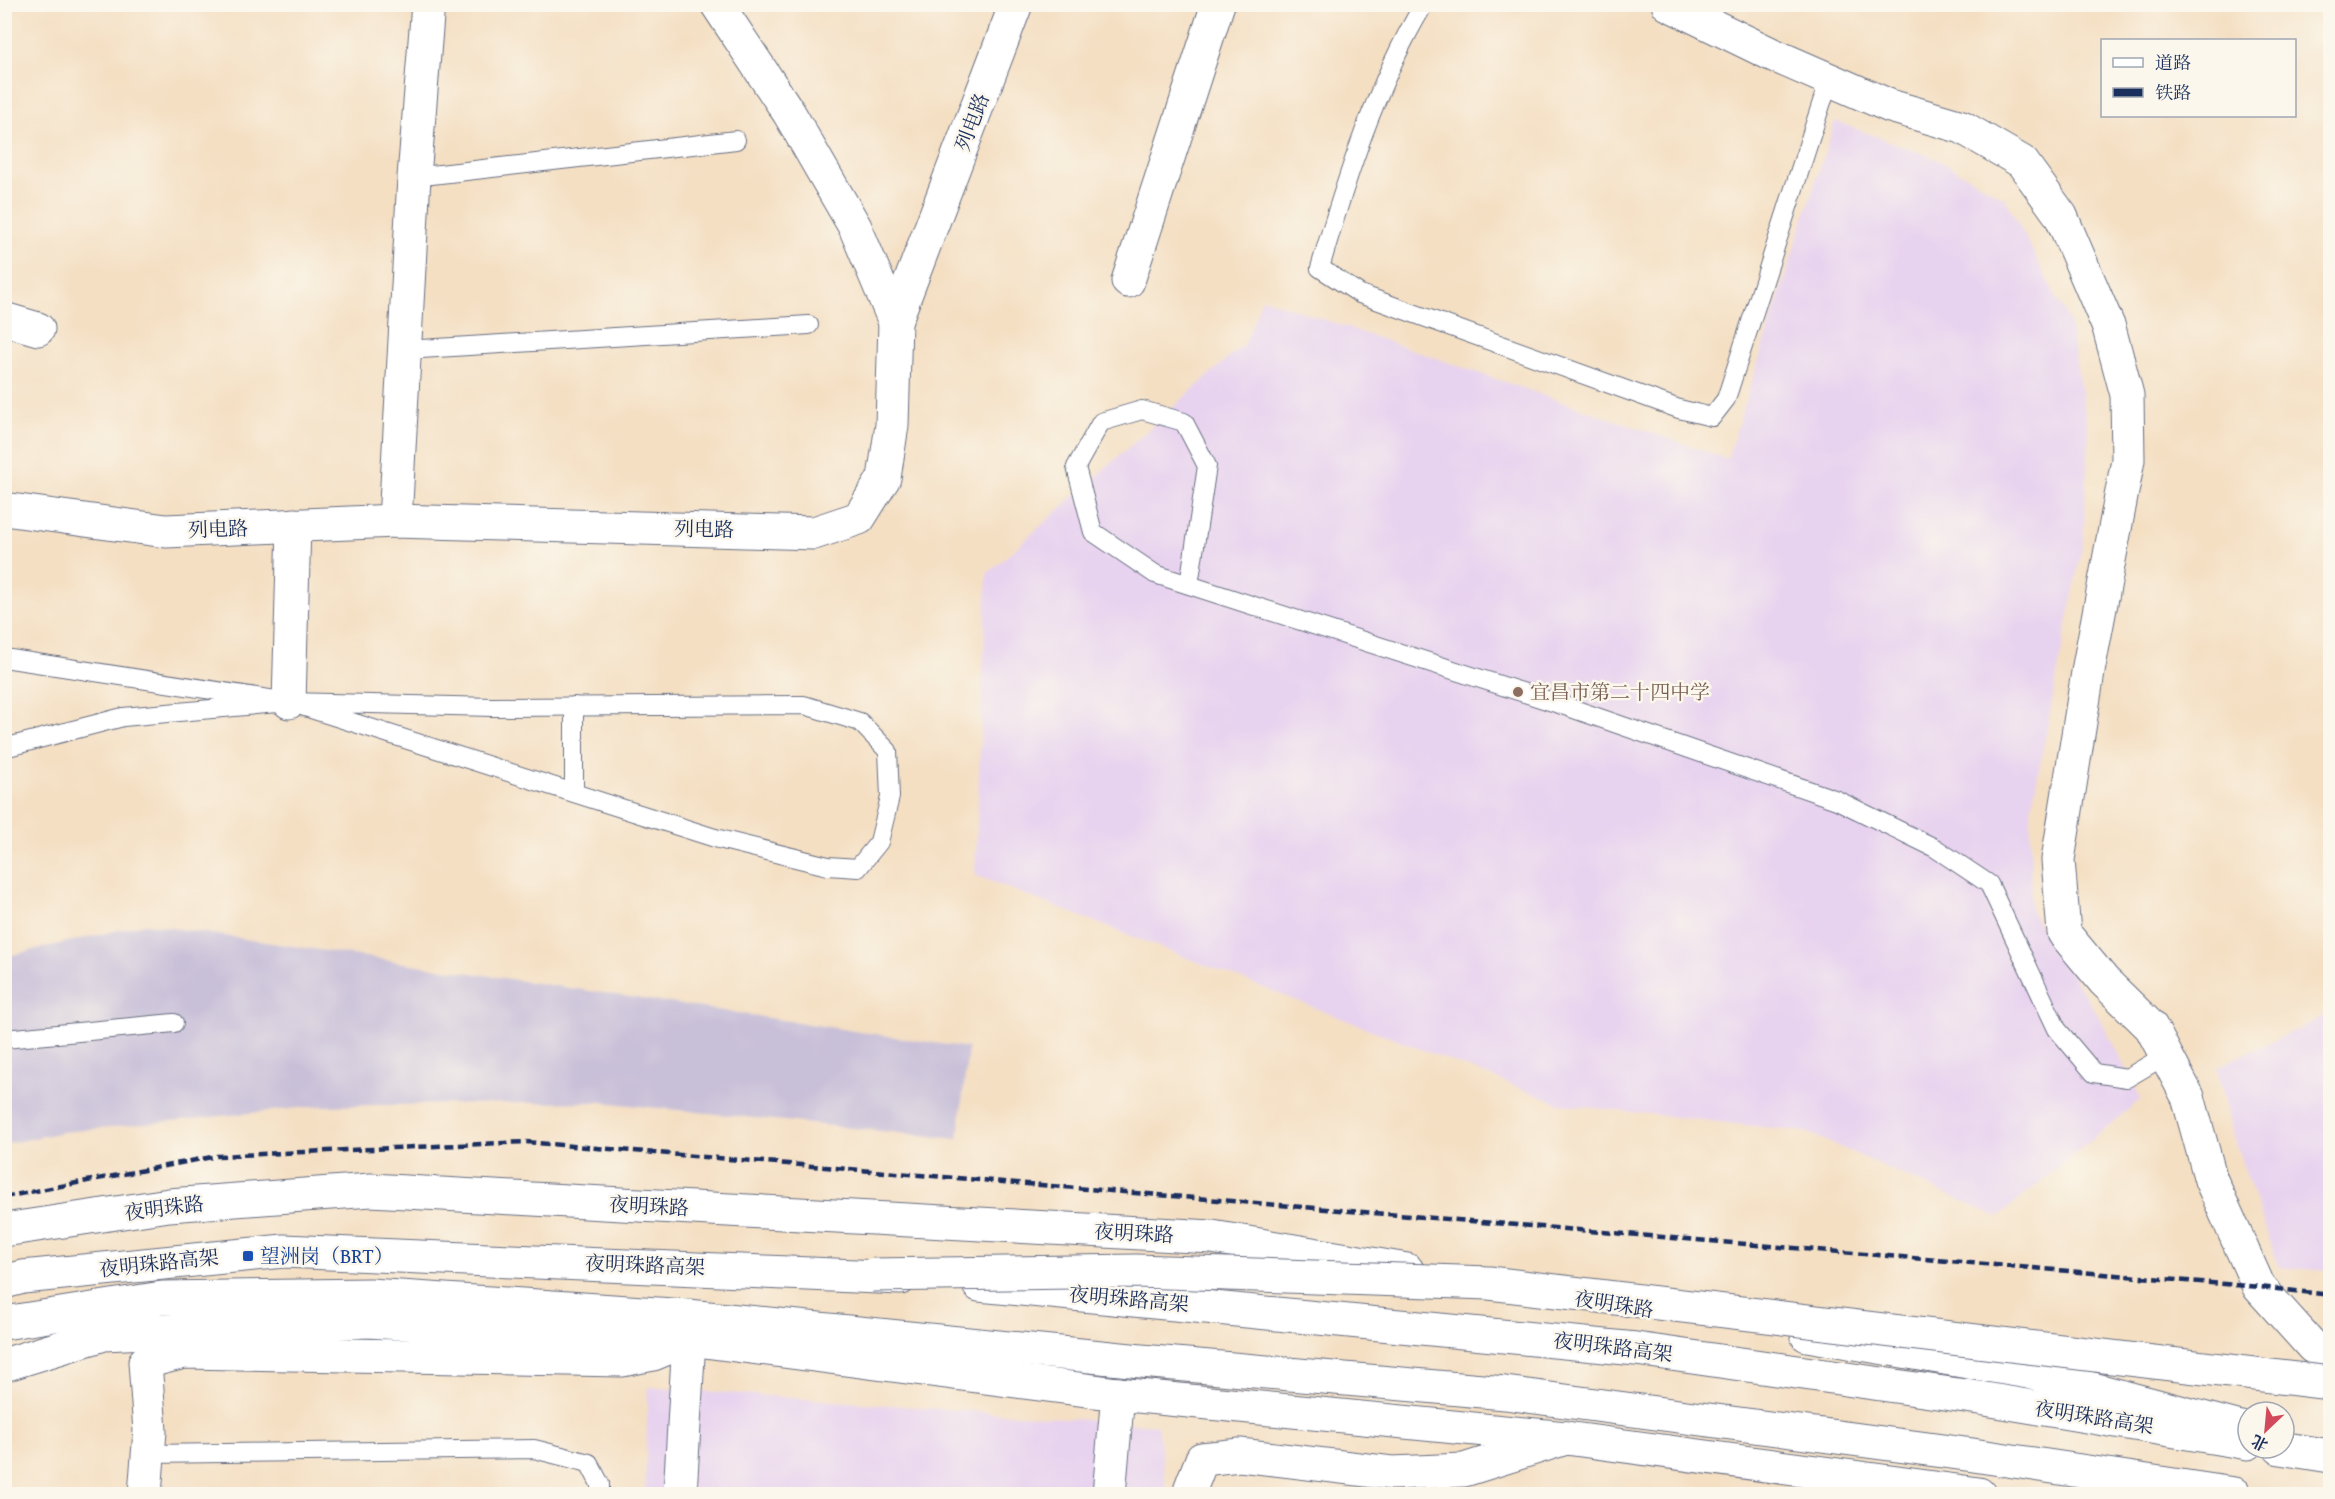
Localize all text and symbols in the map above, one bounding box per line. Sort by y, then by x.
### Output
legend [2101,39,2296,117]
text: 道路 [2155,49,2191,76]
text: 铁路 [2155,79,2191,106]
street label: 列电路 [947,89,996,155]
street label: 列电路 [187,513,248,544]
street label: 列电路 [674,513,734,544]
place label: 宜昌市第二十四中学 [1530,677,1710,706]
marker: 宜昌市第二十四中学 [1511,685,1525,699]
street label: 夜明珠路 [122,1188,205,1227]
street label: 夜明珠路 [608,1189,690,1222]
street label: 夜明珠路 [1093,1216,1175,1249]
place label: 望洲岗（BRT） [260,1241,394,1270]
street label: 夜明珠路高架 [98,1242,220,1283]
street label: 夜明珠路高架 [585,1248,705,1281]
marker: 望洲岗（BRT） [241,1249,255,1263]
street label: 夜明珠路高架 [1068,1279,1190,1318]
street label: 夜明珠路 [1572,1283,1656,1324]
street label: 夜明珠路高架 [1552,1325,1674,1368]
street label: 夜明珠路高架 [2033,1393,2156,1440]
north arrow [2236,1400,2296,1460]
text: 北 [2247,1429,2272,1458]

